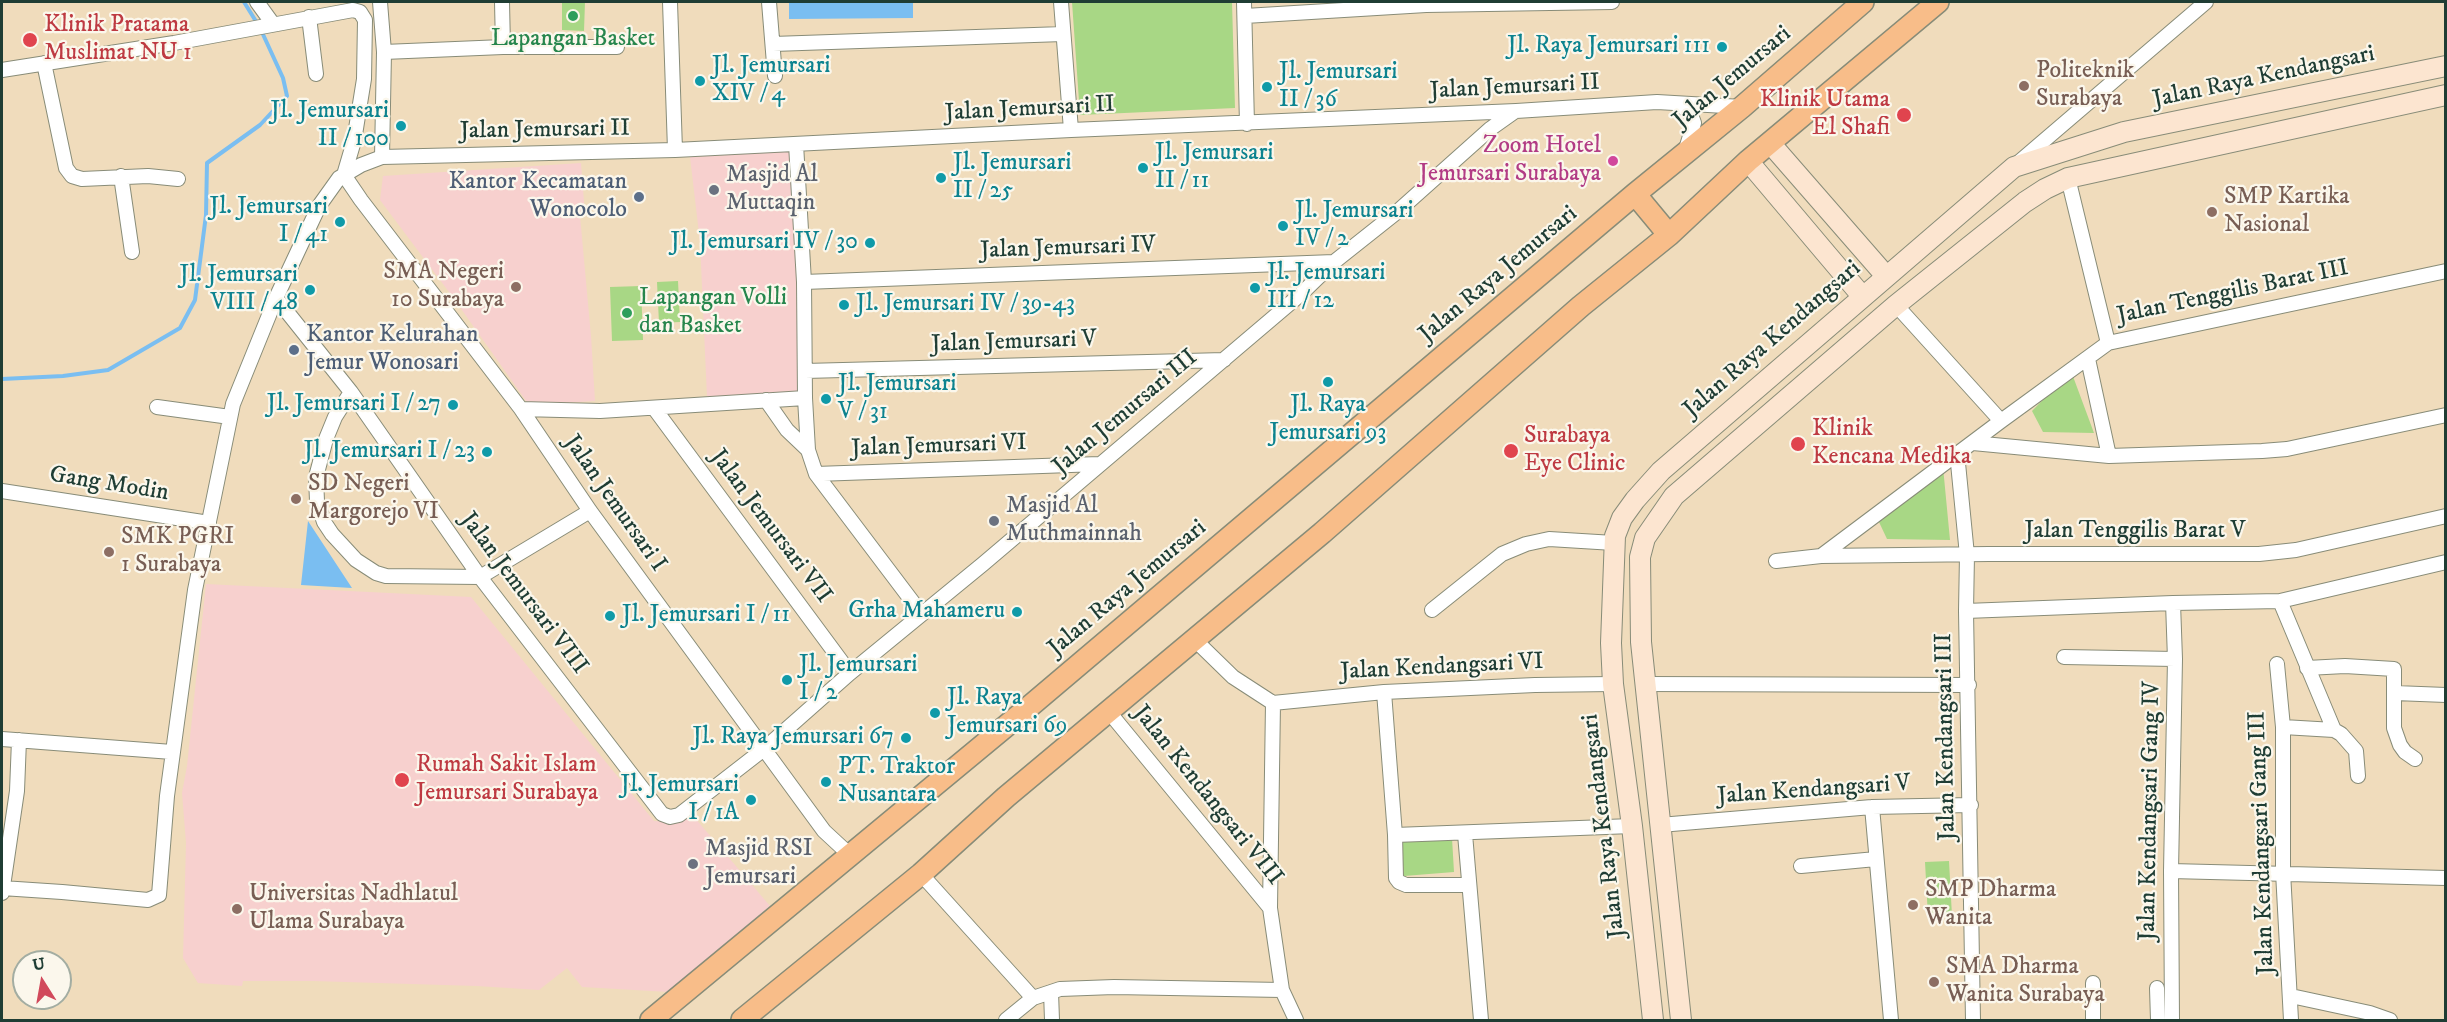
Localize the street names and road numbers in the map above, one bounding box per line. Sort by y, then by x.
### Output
street label: Jalan Jemursari [1668,20,1798,136]
street label: Jalan Raya Kendangsari [2151,40,2377,116]
street label: Jalan Jemursari II [1429,69,1601,107]
street label: Jalan Jemursari II [944,91,1116,129]
street label: Jalan Jemursari II [460,115,630,147]
street label: Jalan Raya Jemursari [1414,200,1584,350]
street label: Jalan Jemursari IV [980,232,1156,266]
street label: Jalan Tenggilis Barat III [2115,254,2351,332]
street label: Jalan Raya Kendangsari [1678,255,1868,425]
street label: Jalan Jemursari V [931,326,1097,360]
street label: Jalan Jemursari III [1048,344,1204,482]
street label: Jalan Jemursari I [556,430,672,578]
street label: Jalan Jemursari VI [851,430,1027,464]
street label: Jalan Jemursari VII [703,444,837,610]
street label: Gang Modin [47,461,171,509]
street label: Jalan Jemursari VIII [453,507,593,681]
street label: Jalan Raya Jemursari [1043,514,1213,664]
street label: Jalan Tenggilis Barat V [2024,518,2246,546]
street label: Jalan Kendangsari III [1931,633,1963,841]
street label: Jalan Kendangsari VI [1340,648,1544,688]
street label: Jalan Kendangsari Gang IV [2134,681,2168,941]
street label: Jalan Kendangsari VIII [1126,700,1288,892]
street label: Jalan Kendangsari Gang III [2244,710,2282,976]
street label: Jalan Raya Kendangsari [1577,712,1633,940]
street label: Jalan Kendangsari V [1717,770,1911,812]

